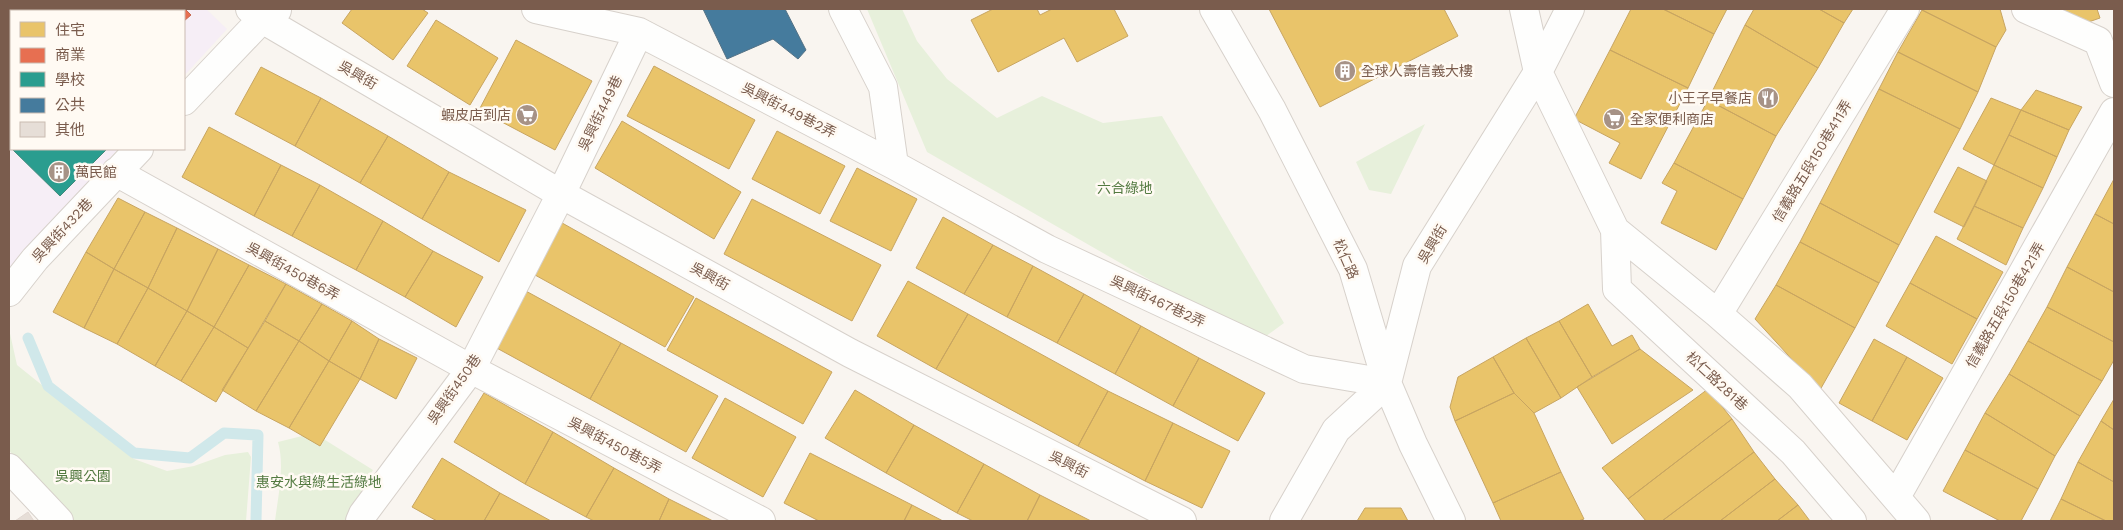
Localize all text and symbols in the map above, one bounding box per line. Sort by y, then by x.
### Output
legend [10,10,185,150]
text: 住宅 [55,21,85,39]
text: 商業 [55,46,85,64]
street label: 吳興街 [336,58,380,92]
building icon: 全球人壽信義大樓 [1333,59,1357,83]
place label: 全球人壽信義大樓 [1361,63,1473,79]
text: 學校 [55,71,85,89]
street label: 吳興街449巷 [575,73,625,153]
street label: 吳興街449巷2弄 [739,79,839,141]
restaurant icon: 小王子早餐店 [1756,86,1780,110]
place label: 小王子早餐店 [1668,90,1752,106]
text: 公共 [55,96,85,114]
street label: 信義路五段150巷411弄 [1769,97,1855,225]
supermarket icon: 蝦皮店到店 [515,103,539,127]
place label: 蝦皮店到店 [441,107,511,123]
supermarket icon: 全家便利商店 [1602,107,1626,131]
place label: 全家便利商店 [1630,111,1714,127]
text: 其他 [55,121,85,139]
building icon: 萬民館 [47,160,71,184]
place label: 萬民館 [75,164,117,180]
park label: 六合綠地 [1097,180,1153,196]
street label: 吳興街432巷 [29,195,95,265]
street label: 吳興街 [1414,222,1450,266]
street label: 松仁路 [1330,237,1362,281]
street label: 吳興街450巷6弄 [244,239,342,303]
street label: 信義路五段150巷421弄 [1962,239,2048,371]
street label: 吳興街 [688,259,732,293]
street label: 吳興街467巷2弄 [1108,272,1208,330]
street label: 松仁路281巷 [1683,348,1751,414]
street label: 吳興街450巷 [424,351,484,427]
street label: 吳興街450巷5弄 [566,414,664,476]
street label: 吳興街 [1047,447,1091,481]
park label: 吳興公園 [55,468,111,484]
park label: 惠安水與綠生活綠地 [256,474,382,490]

